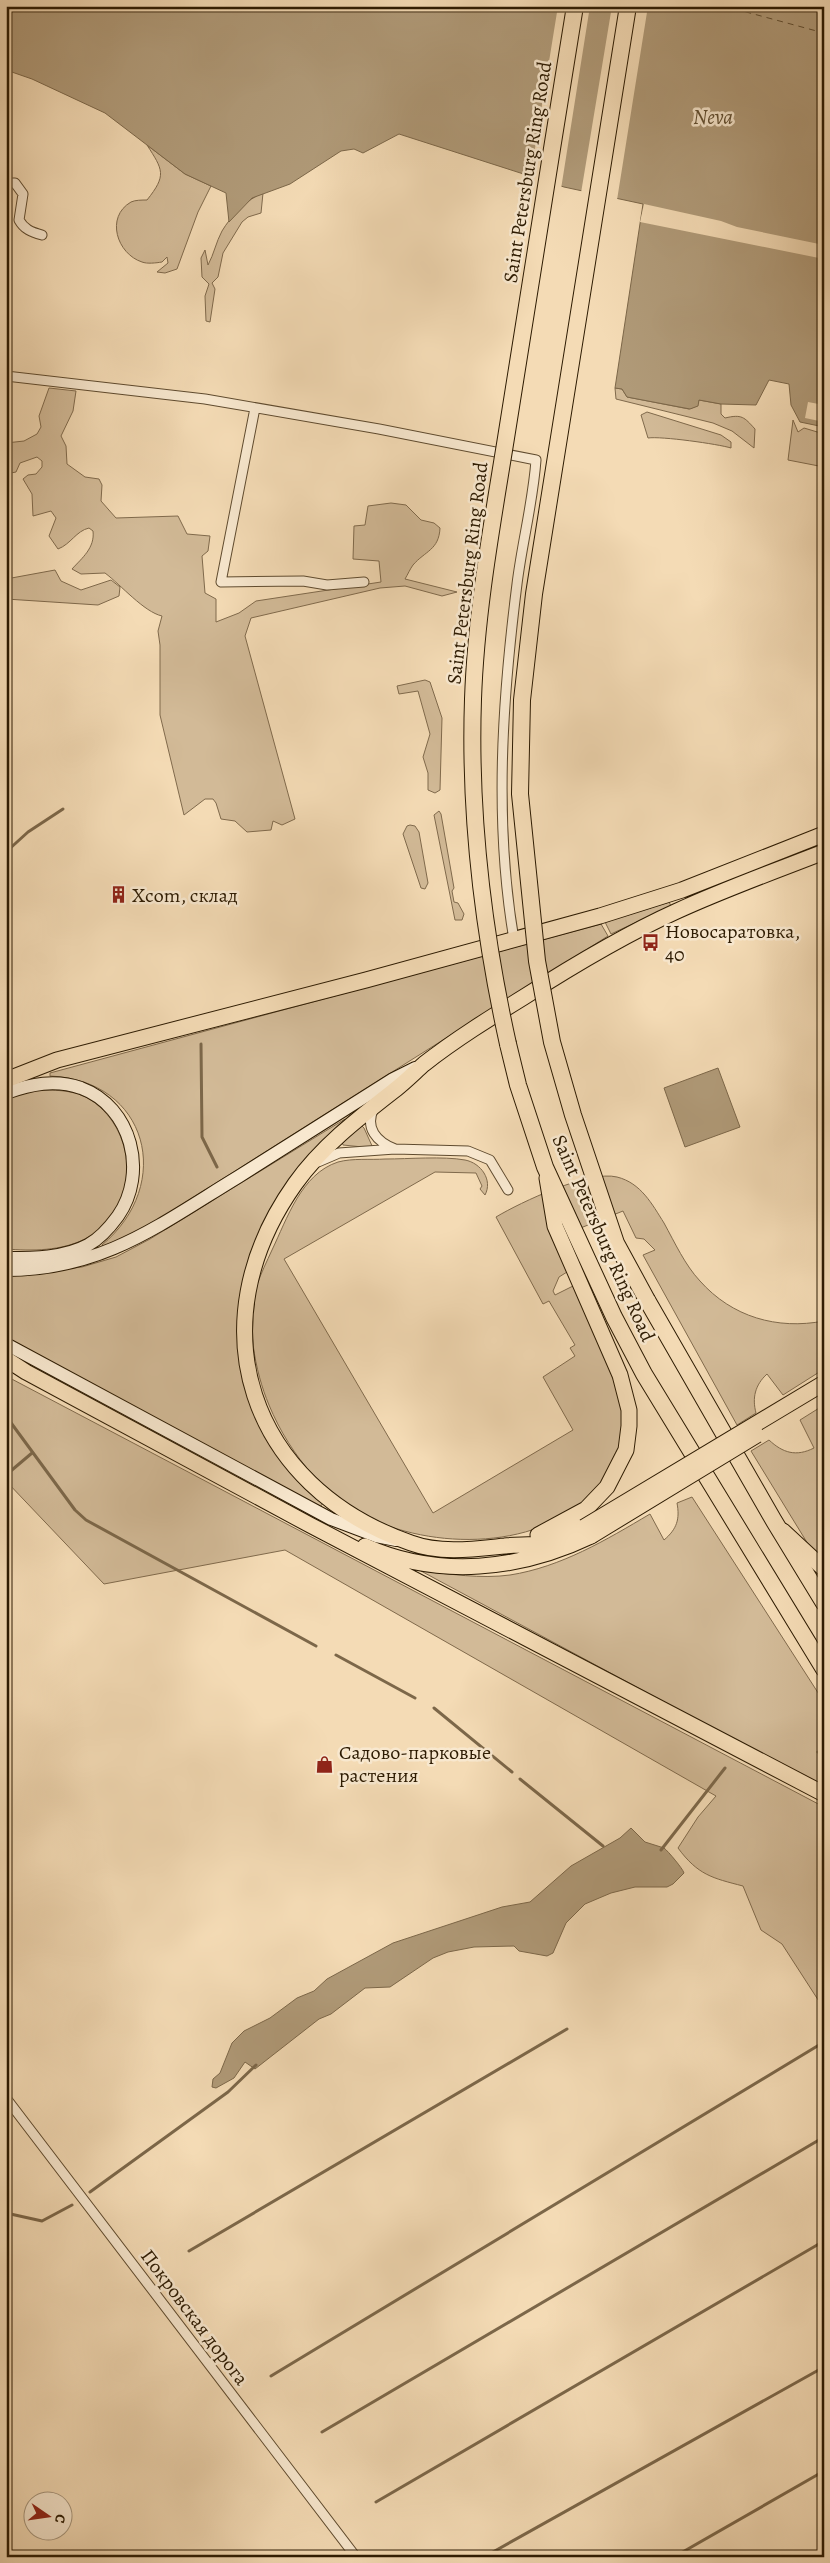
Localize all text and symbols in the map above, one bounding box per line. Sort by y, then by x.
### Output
street label: Saint Petersburg Ring Road [497,59,558,285]
water label: Neva [693,103,733,131]
street label: Saint Petersburg Ring Road [440,460,495,686]
place label: Xсom, склад [132,882,238,909]
building icon: Xсom, склад [108,885,128,905]
place label: Новосаратовка, 40 [665,918,800,968]
bus stop icon: Новосаратовка, 40 [641,933,661,953]
street label: Saint Petersburg Ring Road [546,1130,662,1346]
place label: Садово-парковые растения [339,1739,491,1789]
shop icon: Садово-парковые растения [315,1754,335,1774]
street label: Покровская дорога [134,2244,255,2392]
north arrow [22,2490,72,2540]
text: С [50,2512,70,2526]

